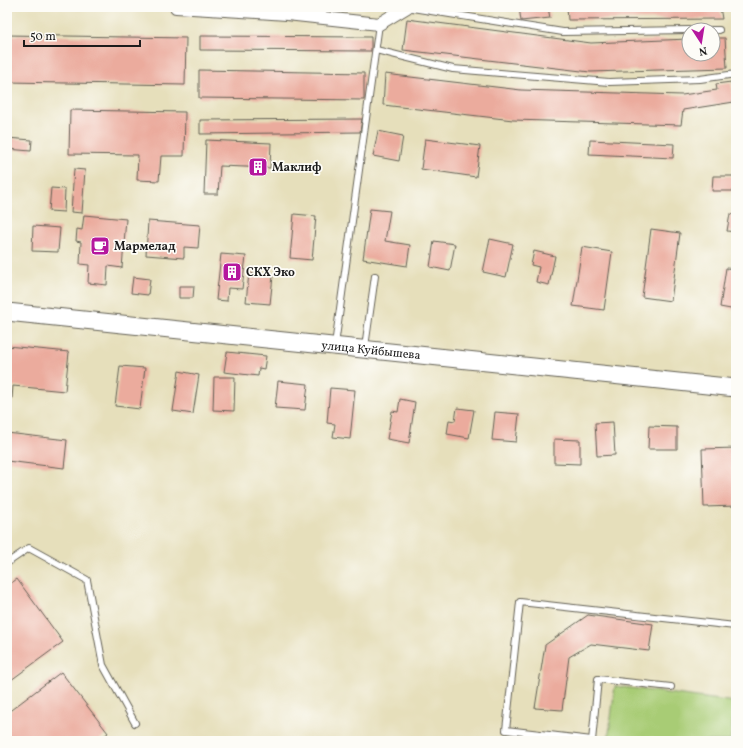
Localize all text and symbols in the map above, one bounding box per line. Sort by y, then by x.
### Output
scale bar [24,22,140,48]
north arrow [681,22,721,62]
text: 50 m [30,29,56,45]
text: N [697,42,708,58]
building icon: Маклиф [247,156,269,178]
place label: Маклиф [272,160,322,176]
cafe icon: Мармелад [89,235,111,257]
place label: Мармелад [114,239,176,255]
building icon: СКХ Эко [221,261,243,283]
place label: СКХ Эко [246,265,295,281]
street label: улица Куйбышева [321,338,421,364]

